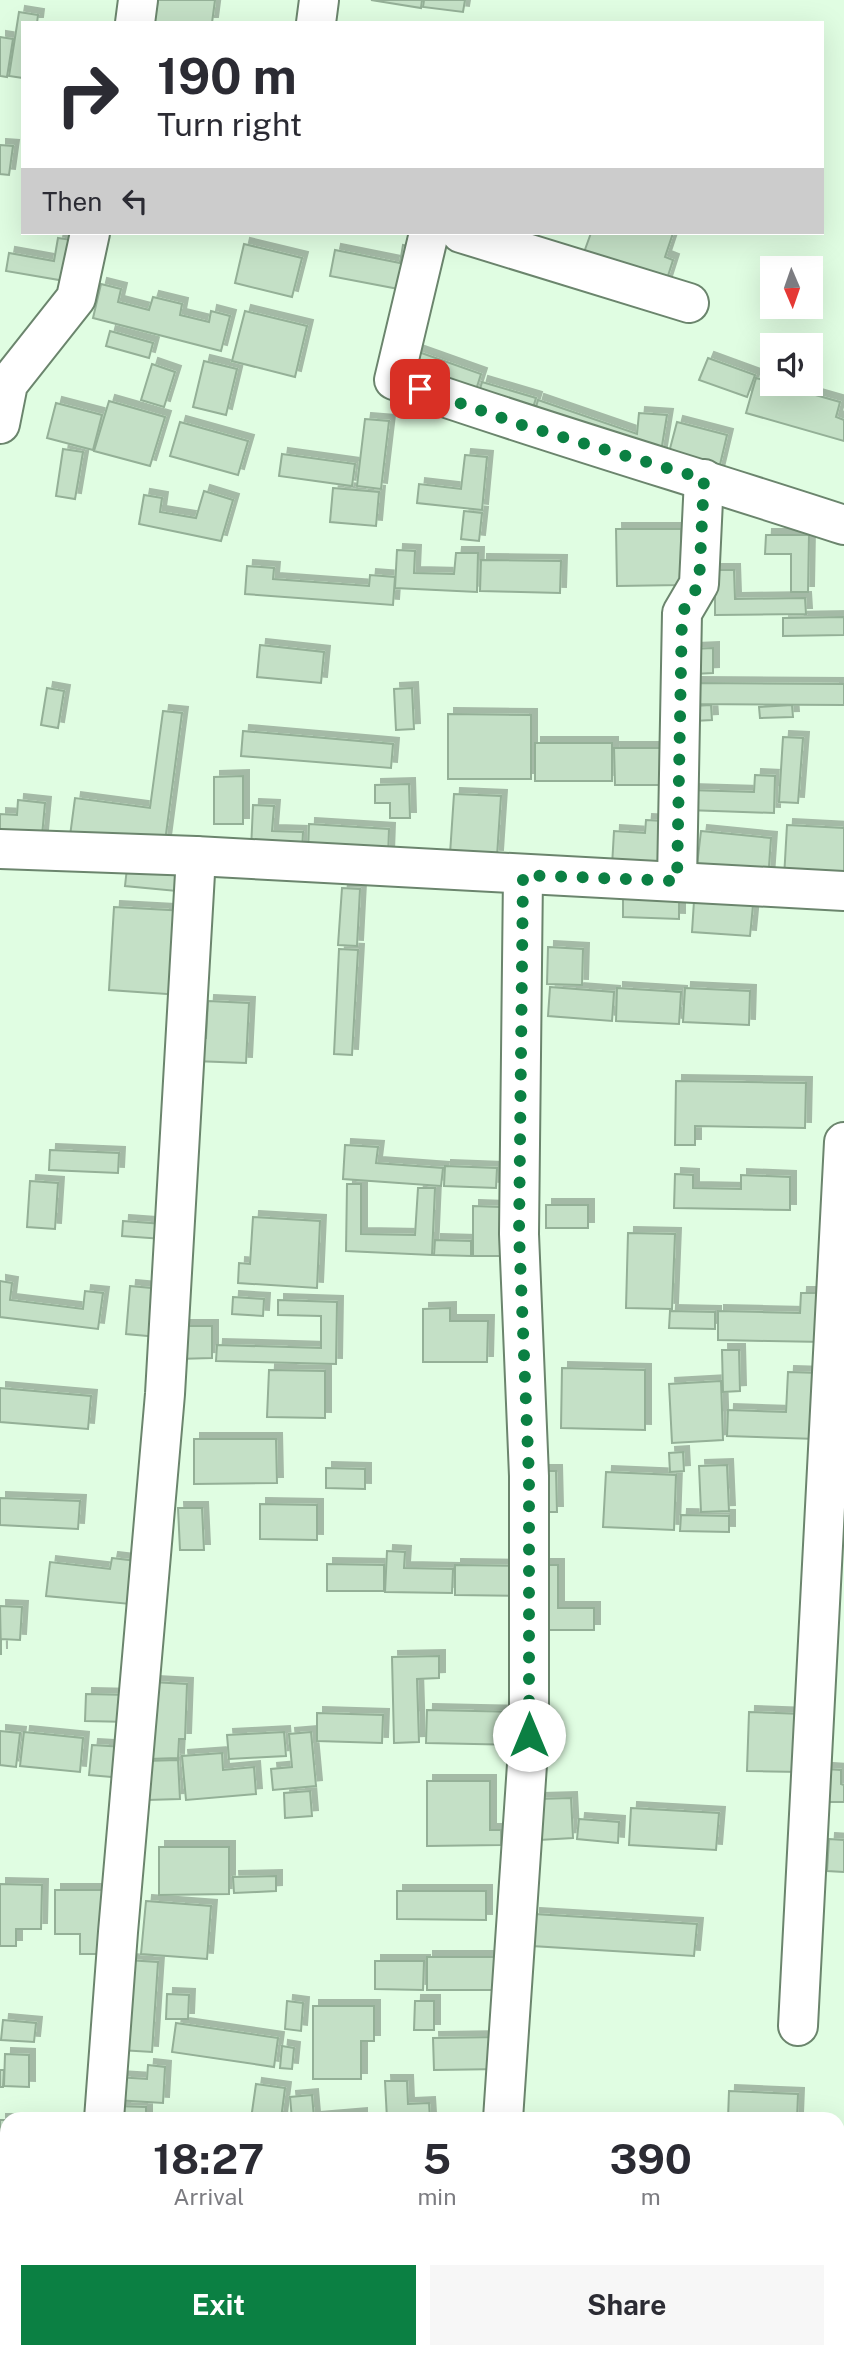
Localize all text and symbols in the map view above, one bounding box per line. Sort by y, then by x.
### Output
text: 190 m [157,47,297,105]
icon: right [42,49,133,140]
text: Turn right [157,106,302,143]
icon: left [116,182,154,220]
text: Then [42,186,102,217]
north arrow [760,256,822,318]
map controls [760,256,823,396]
button: sound [760,333,823,396]
pin [390,359,450,419]
icon: arrive [401,370,439,408]
position arrow [492,1698,566,1772]
text: 18:27 [153,2134,264,2183]
text: 5 [423,2134,451,2183]
text: 390 [609,2134,692,2183]
text: Arrival [173,2183,244,2210]
text: min [417,2183,456,2210]
text: m [641,2183,661,2210]
button: Exit [21,2265,416,2345]
button: Share [430,2265,824,2345]

